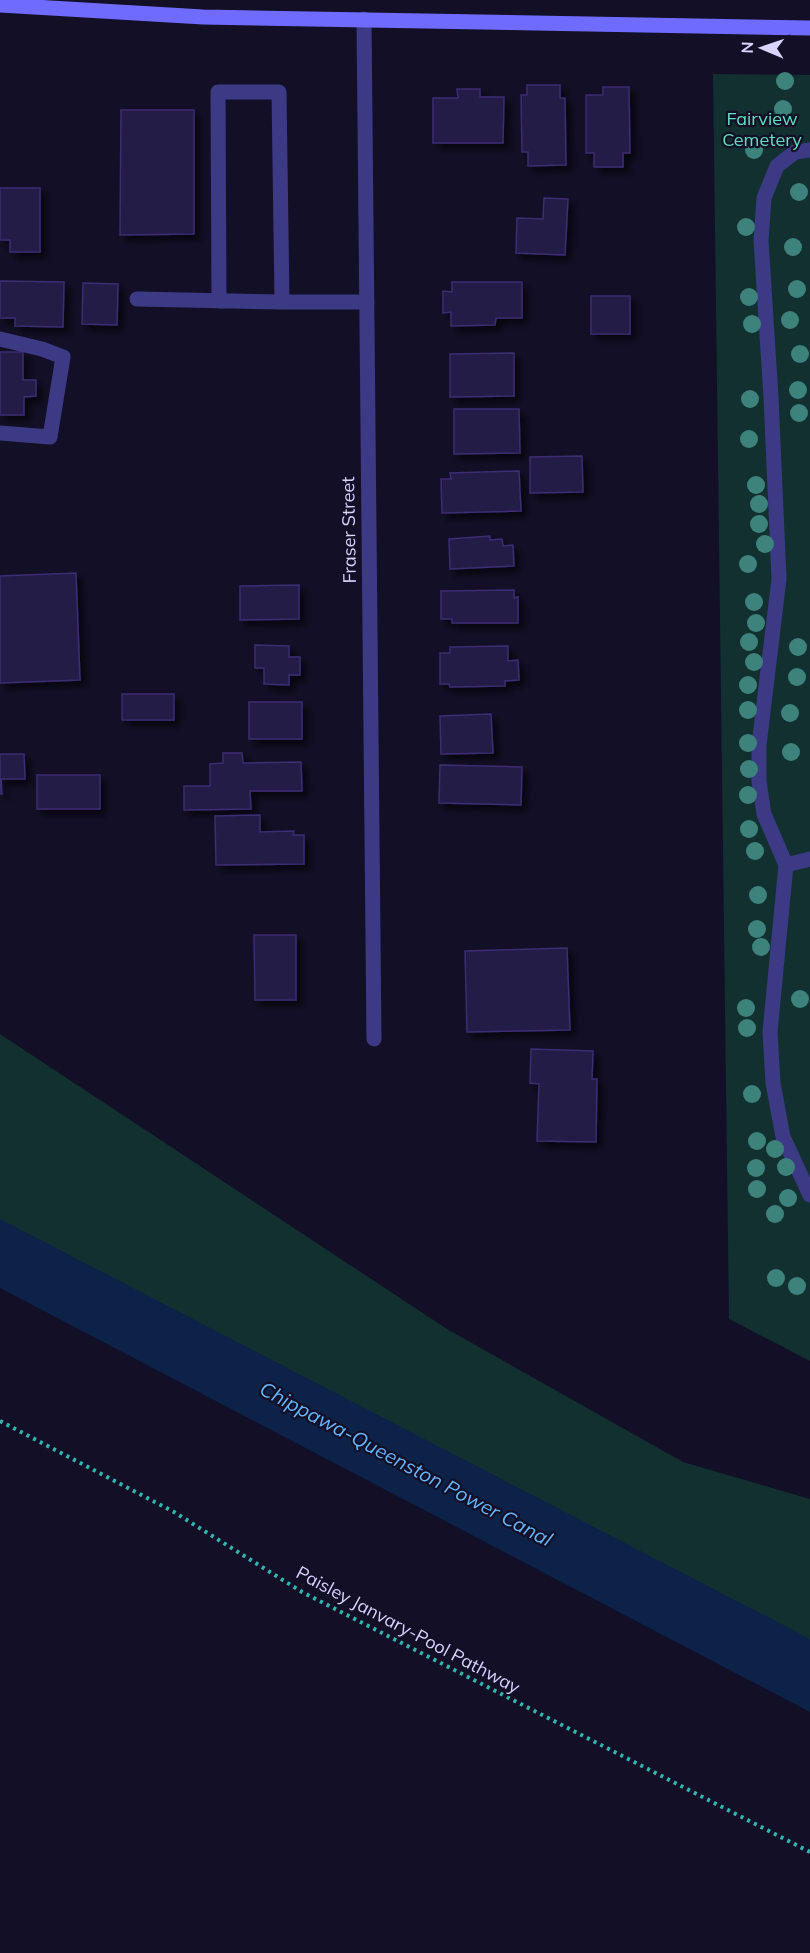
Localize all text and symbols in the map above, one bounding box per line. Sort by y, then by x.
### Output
north arrow [732,18,792,78]
text: N [737,41,757,54]
park label: Fairview Cemetery [722,107,802,151]
street label: Fraser Street [336,476,361,584]
water label: Chippawa-Queenston Power Canal [256,1376,557,1552]
street label: Paisley Janvary-Pool Pathway [292,1561,525,1699]

